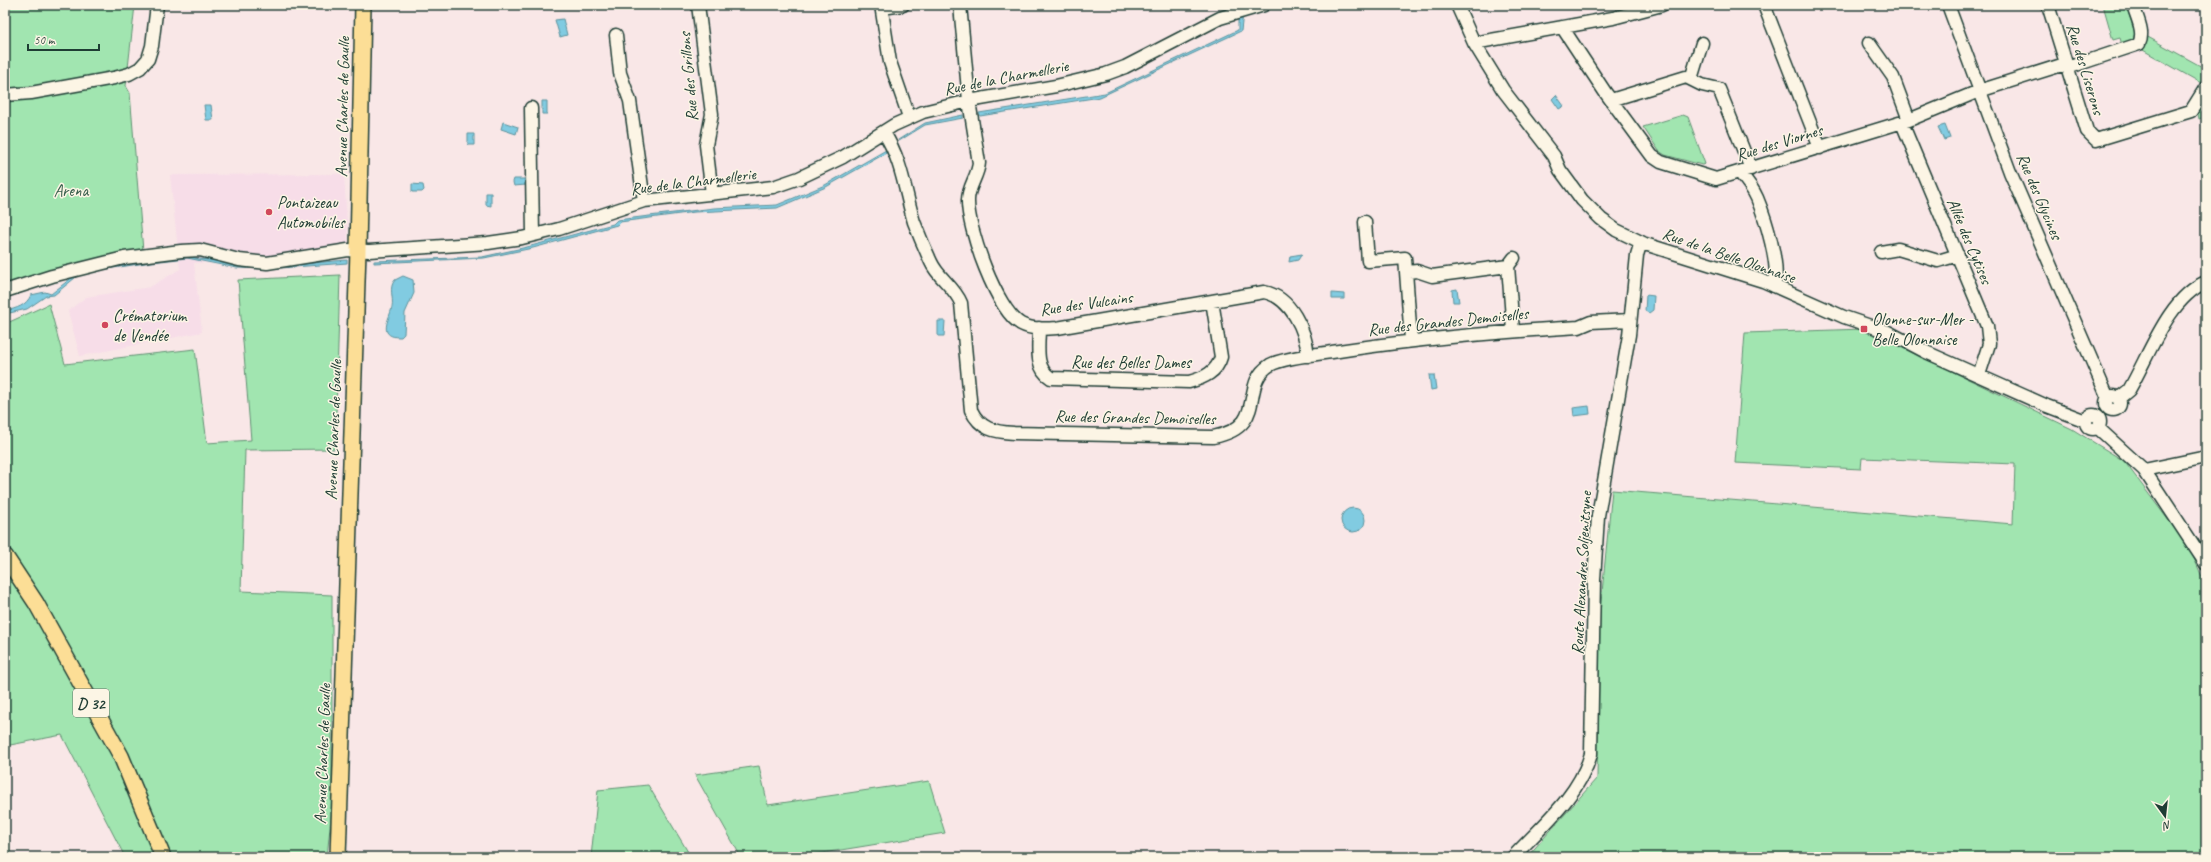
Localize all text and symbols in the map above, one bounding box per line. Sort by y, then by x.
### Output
street label: Rue des Liserons [2062,21,2110,119]
scale bar [28,26,99,52]
street label: Rue des Grillons [674,29,703,122]
text: 50 m [34,32,56,48]
street label: Avenue Charles de Gaulle [331,35,354,177]
street label: Rue de la Charmellerie [942,55,1071,100]
street label: Rue des Viornes [1733,119,1826,166]
street label: Rue des Glycines [2012,150,2068,245]
street label: Rue de la Charmellerie [629,163,758,200]
park label: Arena [54,180,89,201]
place label: Pontaizeau Automobiles [277,192,346,233]
street label: Allée des Cytises [1942,195,1998,289]
marker: Pontaizeau Automobiles [264,207,274,217]
street label: Rue de la Belle Olonnaise [1660,223,1799,288]
street label: Rue des Vulcains [1038,286,1136,320]
street label: Rue des Grandes Demoiselles [1367,303,1530,340]
place label: Crématorium de Vendée [113,305,188,346]
place label: Olonne-sur-Mer - Belle Olonnaise [1872,309,1975,350]
marker: Crématorium de Vendée [100,320,110,330]
marker: Olonne-sur-Mer - Belle Olonnaise [1859,324,1869,334]
street label: Rue des Belles Dames [1071,352,1193,373]
street label: Avenue Charles de Gaulle [321,358,346,501]
street label: Rue des Grandes Demoiselles [1054,406,1217,429]
street label: Route Alexandre Soljenitsyne [1567,489,1596,655]
street label: Avenue Charles de Gaulle [310,682,335,825]
road number: D 32 [73,689,109,717]
north arrow [2145,796,2185,836]
text: N [2160,818,2173,834]

